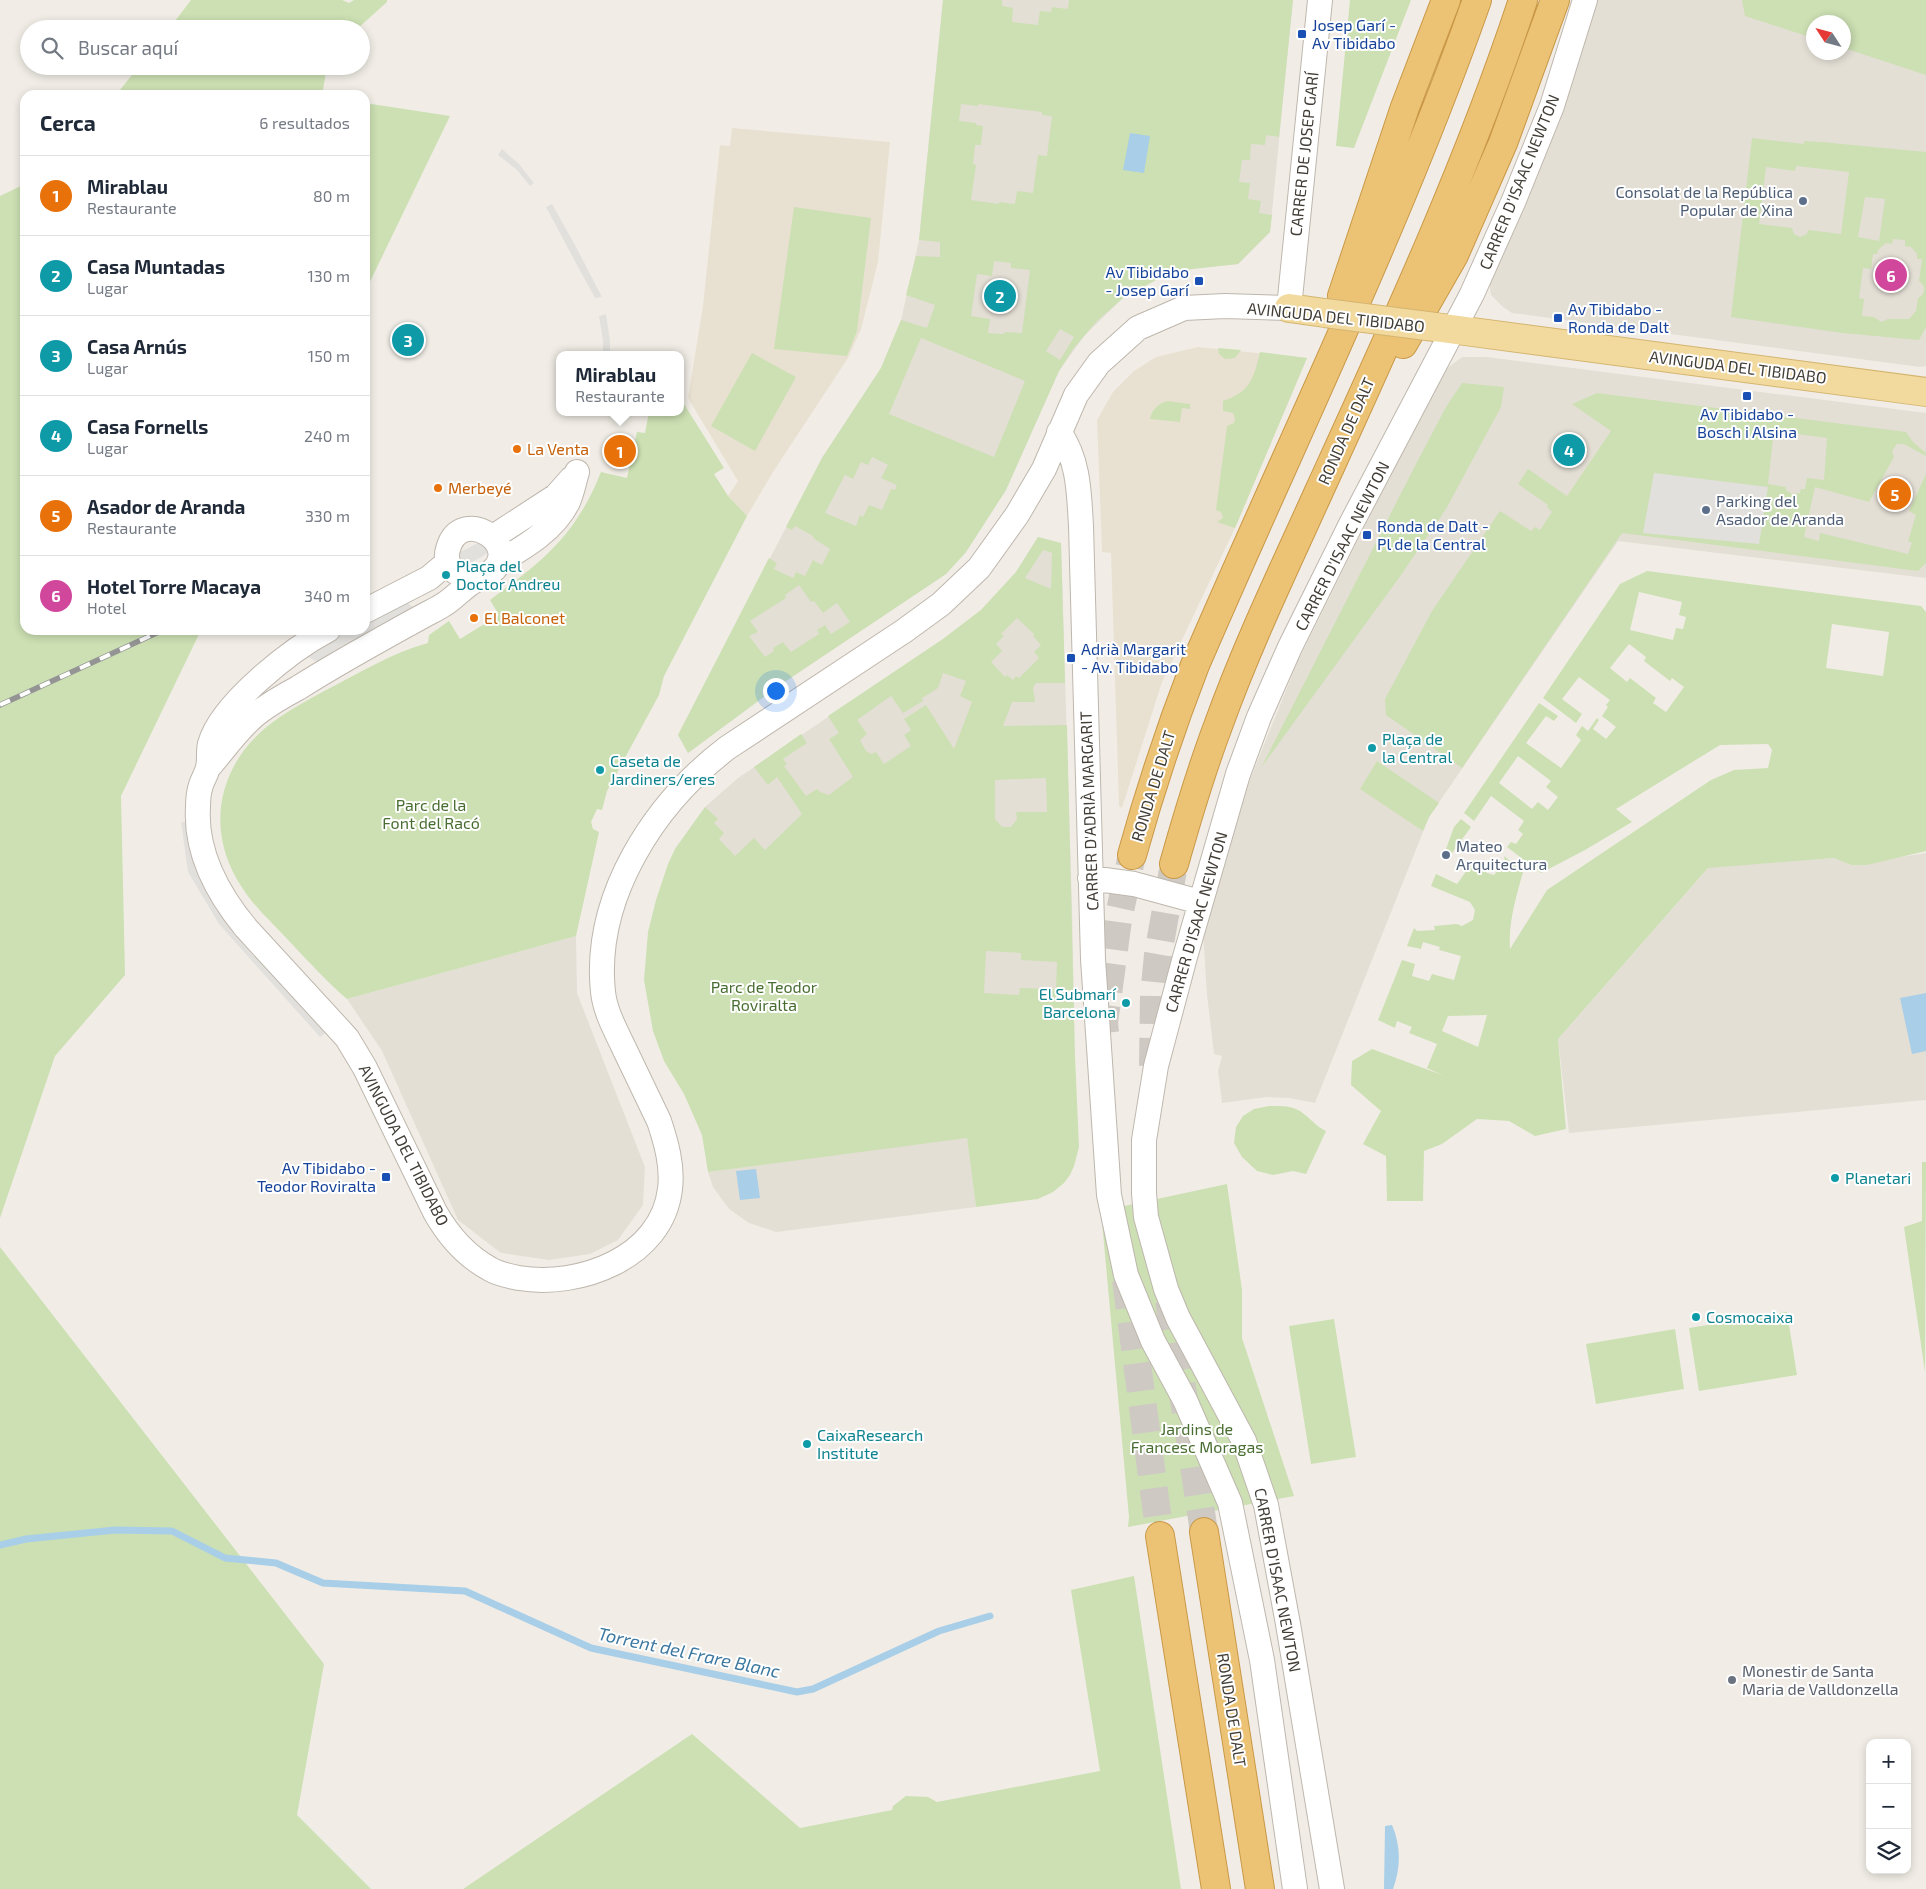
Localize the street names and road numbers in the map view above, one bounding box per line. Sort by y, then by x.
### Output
street label: CARRER DE JOSEP GARÍ [1285,70,1322,237]
street label: CARRER D'ISAAC NEWTON [1475,91,1562,272]
street label: AVINGUDA DEL TIBIDABO [1246,298,1426,335]
street label: AVINGUDA DEL TIBIDABO [1648,346,1828,387]
street label: RONDA DE DALT [1313,374,1378,487]
street label: CARRER D'ISAAC NEWTON [1291,458,1393,634]
street label: CARRER D'ADRIÀ MARGARIT [1076,711,1101,911]
street label: RONDA DE DALT [1127,728,1178,844]
street label: CARRER D'ISAAC NEWTON [1161,829,1230,1015]
street label: AVINGUDA DEL TIBIDABO [355,1061,453,1229]
street label: CARRER D'ISAAC NEWTON [1251,1486,1306,1674]
street label: RONDA DE DALT [1214,1652,1251,1768]

